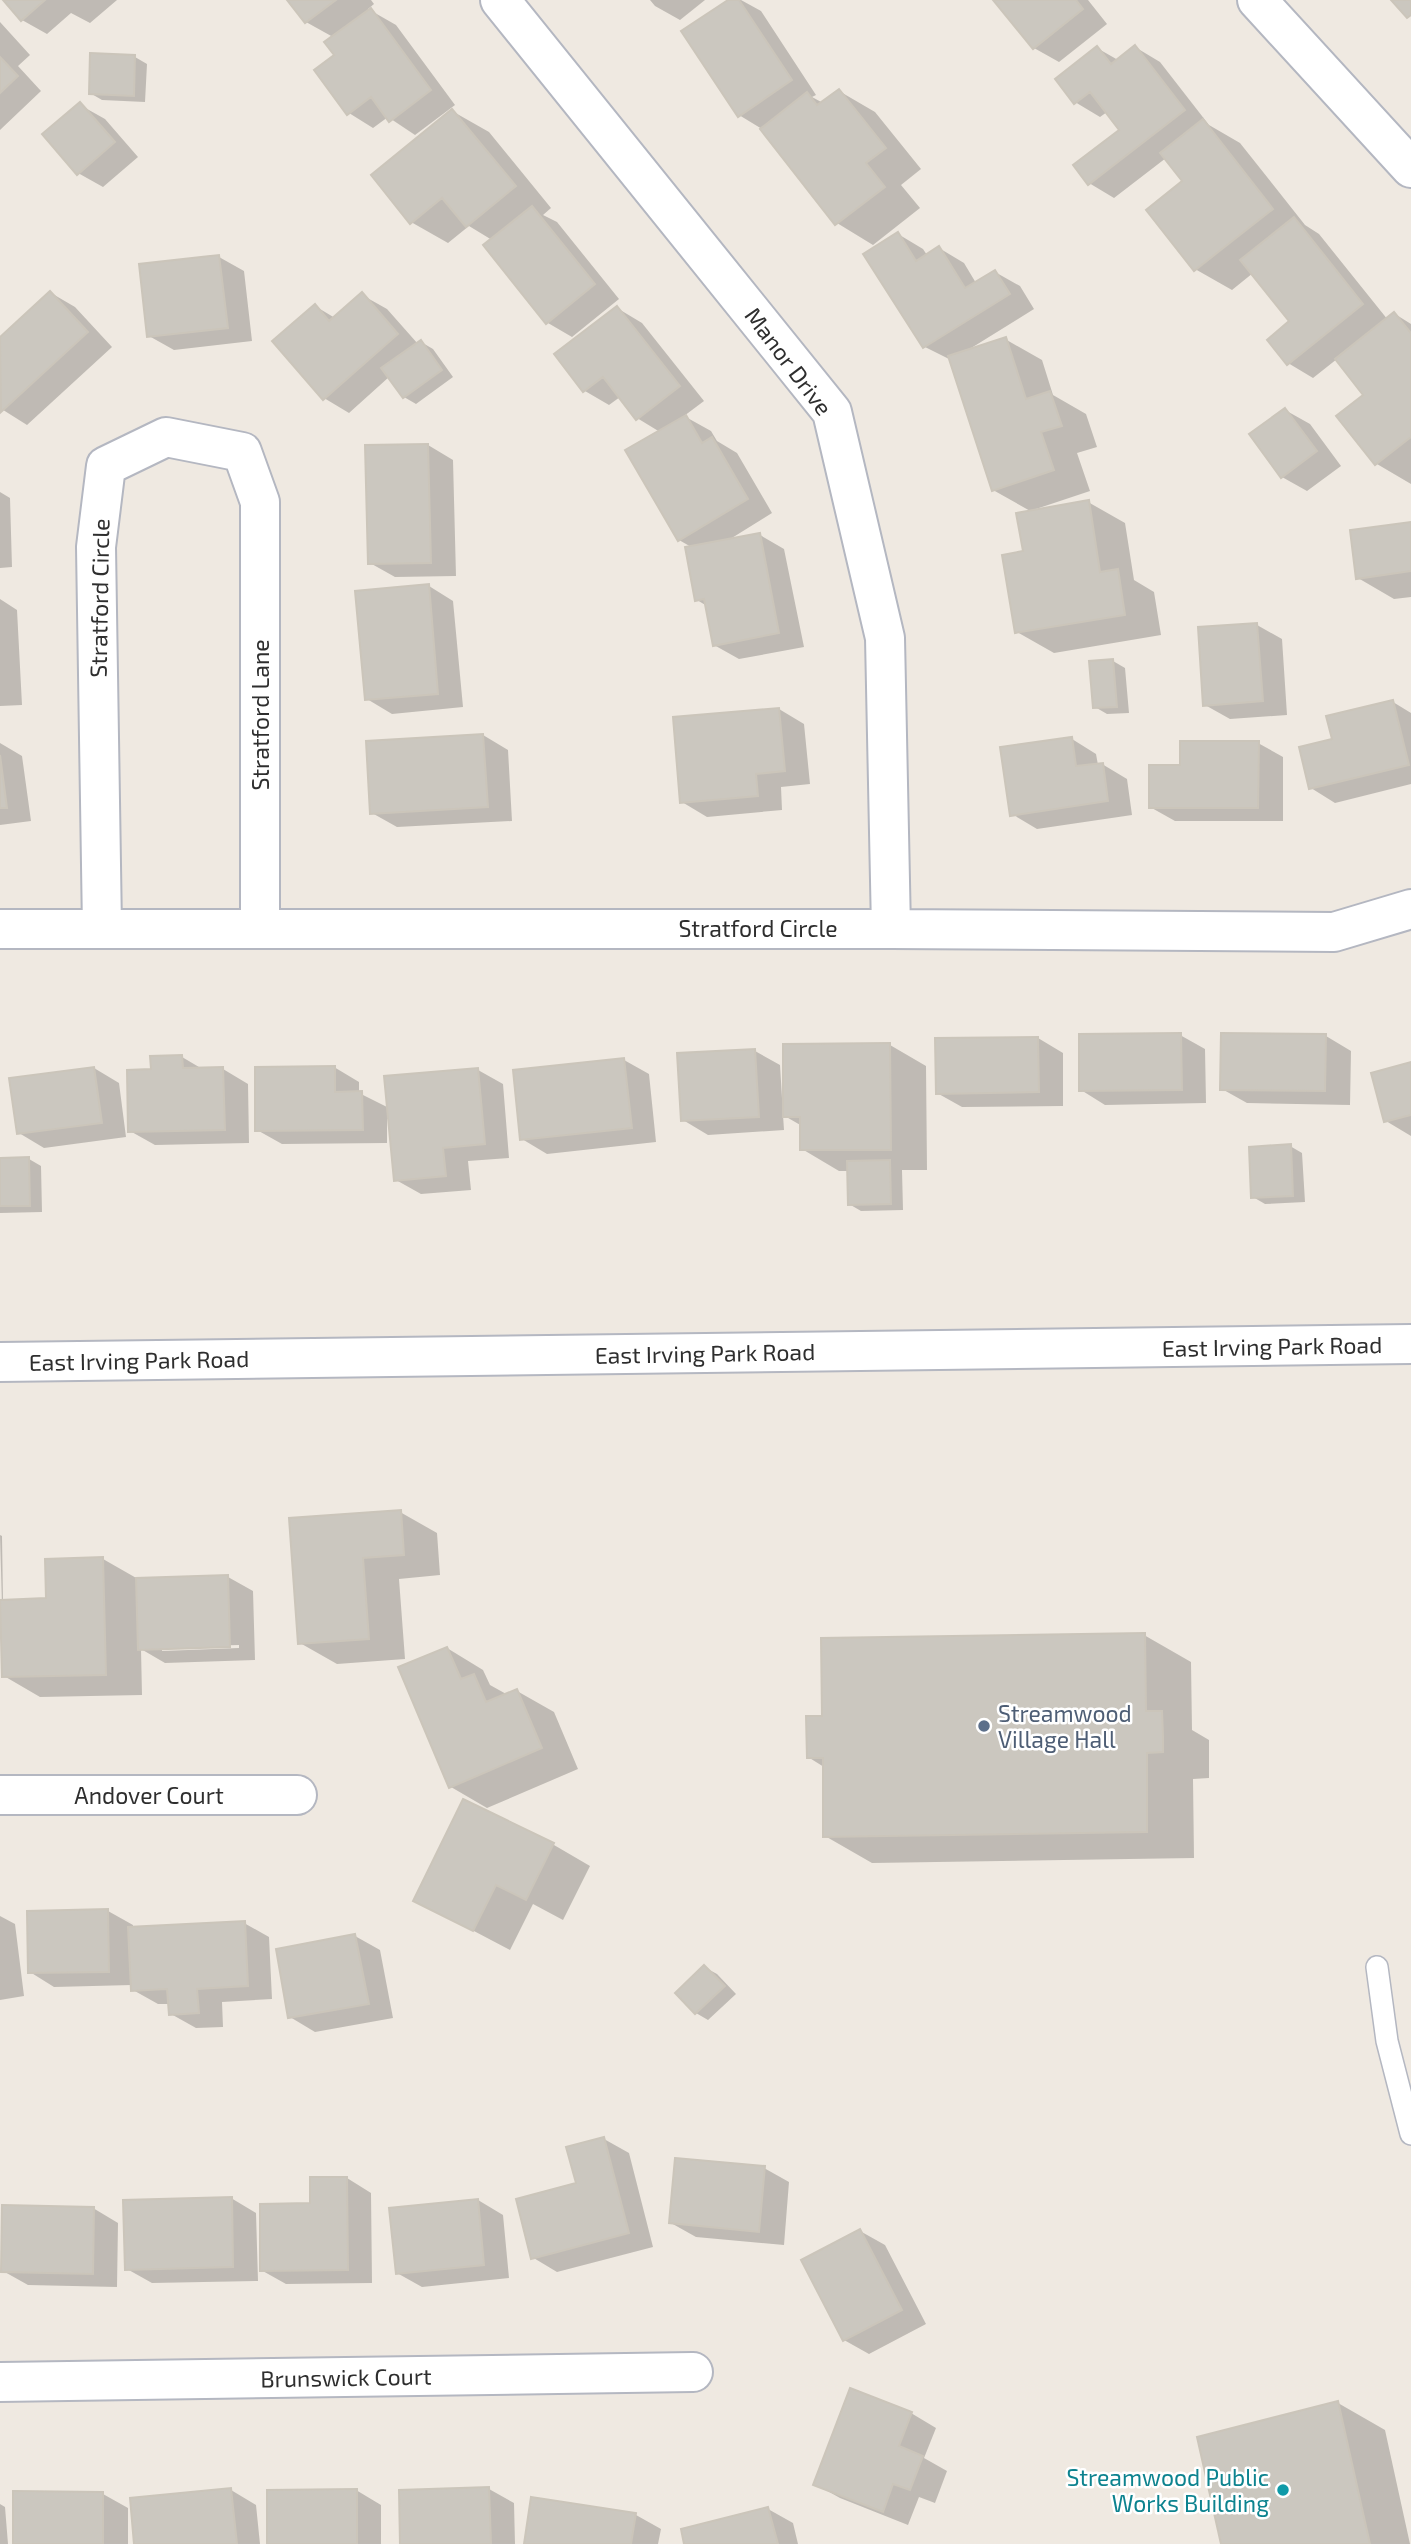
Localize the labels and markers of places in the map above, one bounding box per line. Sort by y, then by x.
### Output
place label: Streamwood Village Hall [998,1699,1132,1753]
marker: Streamwood Village Hall [976,1718,992,1734]
place label: Streamwood Public Works Building [1067,2463,1269,2517]
marker: Streamwood Public Works Building [1275,2482,1291,2498]

